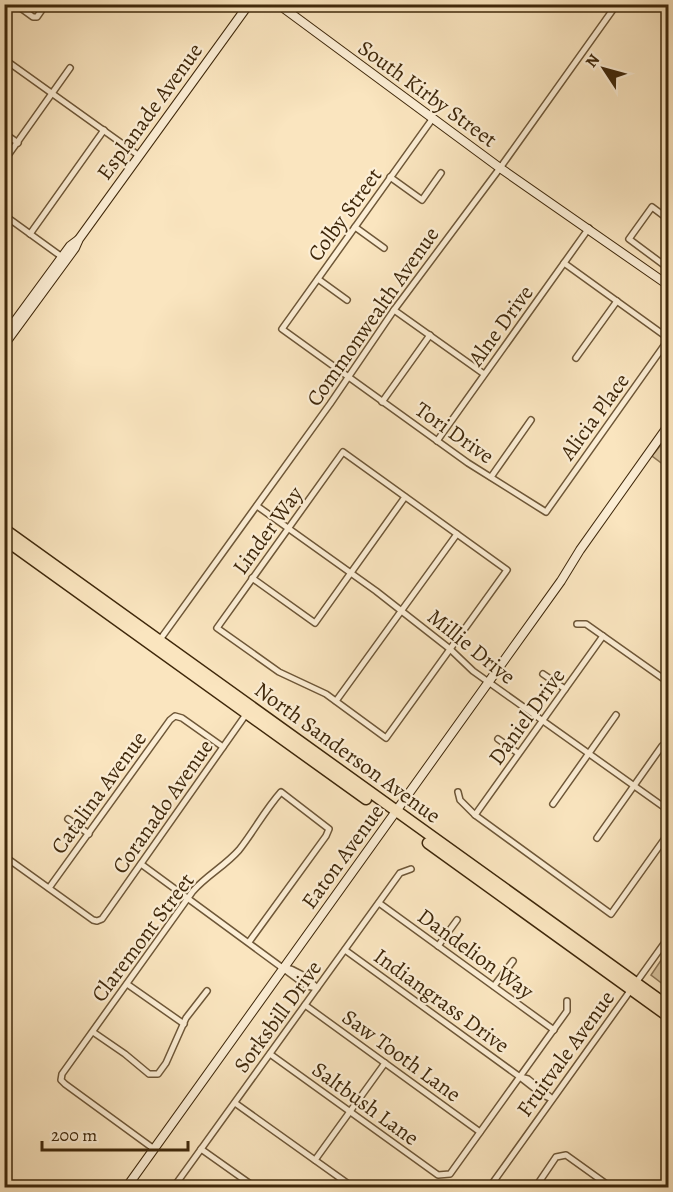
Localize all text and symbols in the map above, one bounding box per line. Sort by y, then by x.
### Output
street label: South Kirby Street [352,33,503,154]
street label: Esplanade Avenue [90,37,210,186]
north arrow [574,39,634,99]
text: N [580,49,605,72]
street label: Colby Street [301,162,389,267]
street label: Commonwealth Avenue [299,221,446,412]
street label: Alne Drive [461,279,540,373]
street label: Alicia Place [552,367,637,467]
street label: Tori Drive [409,395,500,471]
street label: Linder Way [226,480,310,581]
street label: Millie Drive [421,602,522,692]
street label: Daniel Drive [481,662,572,771]
street label: North Sanderson Avenue [248,675,447,831]
street label: Catalina Avenue [44,725,154,860]
street label: Coranado Avenue [105,733,220,880]
street label: Eaton Avenue [295,798,391,915]
street label: Claremont Street [84,867,201,1008]
street label: Dandelion Way [411,901,540,1006]
street label: Indiangrass Drive [367,941,515,1060]
street label: Sorksbill Drive [227,954,329,1079]
street label: Fruitvale Avenue [510,984,622,1123]
street label: Saw Tooth Lane [336,1002,467,1109]
street label: Saltbush Lane [306,1055,425,1153]
scale bar [42,1114,188,1152]
text: 200 m [51,1123,97,1147]

